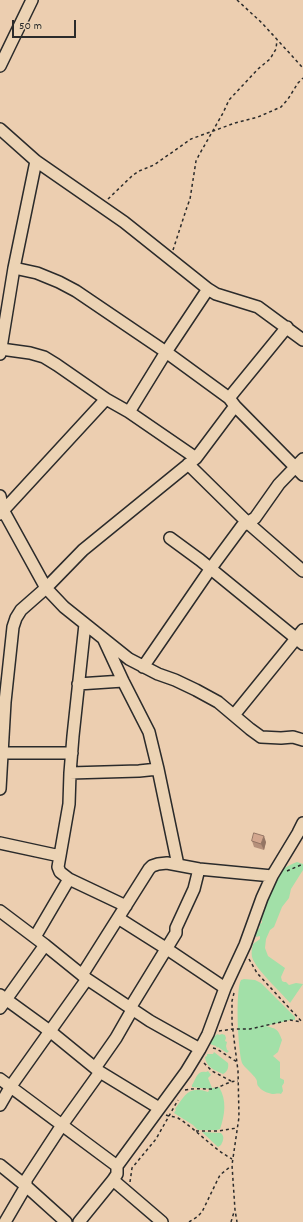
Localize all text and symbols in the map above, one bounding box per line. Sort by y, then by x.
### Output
scale bar [14,12,78,38]
text: 50 m [19,18,42,35]

